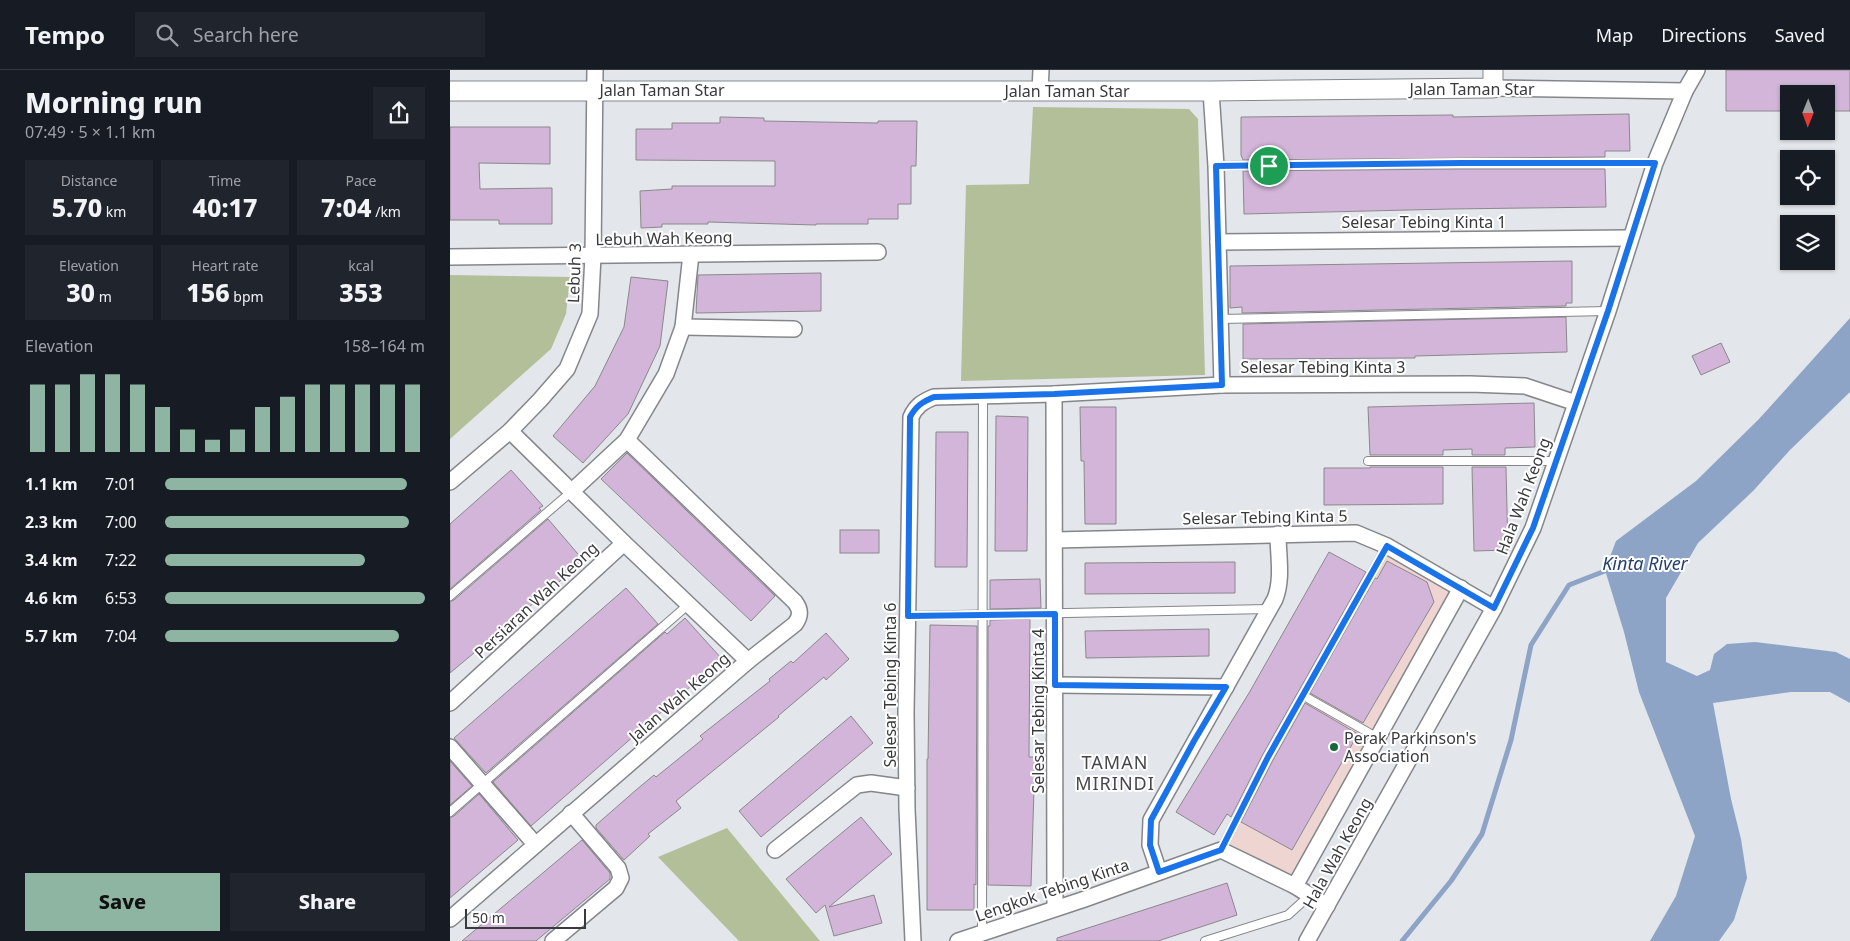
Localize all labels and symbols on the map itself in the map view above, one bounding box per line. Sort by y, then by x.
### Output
street label: Jalan Taman Star [1407,78,1535,100]
street label: Jalan Taman Star [597,79,725,101]
street label: Jalan Taman Star [1002,80,1130,102]
north arrow [1780,85,1835,140]
pin [1248,145,1290,187]
street label: Selesar Tebing Kinta 1 [1341,211,1507,233]
street label: Lebuh Wah Keong [595,226,733,250]
street label: Lebuh 3 [562,242,586,304]
street label: Selesar Tebing Kinta 3 [1240,356,1406,378]
street label: Hala Wah Keong [1491,434,1555,558]
street label: Selesar Tebing Kinta 5 [1182,505,1348,529]
street label: Persiaran Wah Keong [470,537,602,663]
water label: Kinta River [1602,551,1689,575]
street label: Selesar Tebing Kinta 6 [879,602,901,768]
street label: Selesar Tebing Kinta 4 [1027,628,1049,794]
street label: Jalan Wah Keong [623,647,734,748]
place label: Perak Parkinson's Association [1344,727,1476,767]
marker: Perak Parkinson's Association [1328,741,1340,753]
district label: TAMAN MIRINDI [1075,750,1155,795]
street label: Hala Wah Keong [1297,793,1377,913]
street label: Lengkok Tebing Kinta [972,853,1132,927]
scale bar [465,906,586,929]

